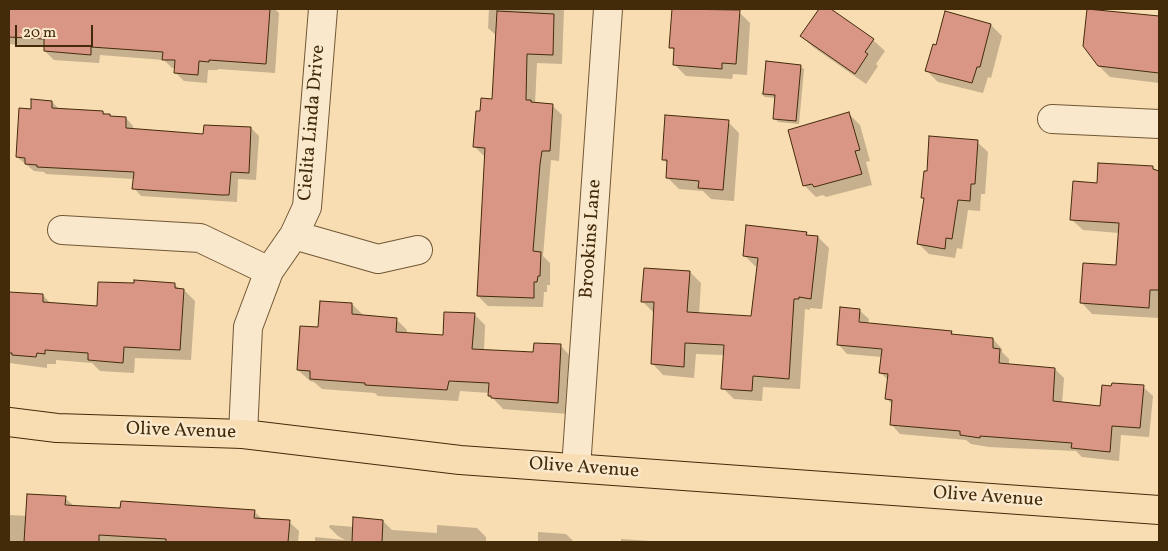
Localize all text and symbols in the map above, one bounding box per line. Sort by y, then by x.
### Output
scale bar [18,15,95,47]
text: 20 m [23,23,56,44]
street label: Cielita Linda Drive [295,44,331,202]
street label: Brookins Lane [576,179,608,299]
street label: Olive Avenue [126,419,236,445]
street label: Olive Avenue [528,454,640,484]
street label: Olive Avenue [932,483,1044,513]

